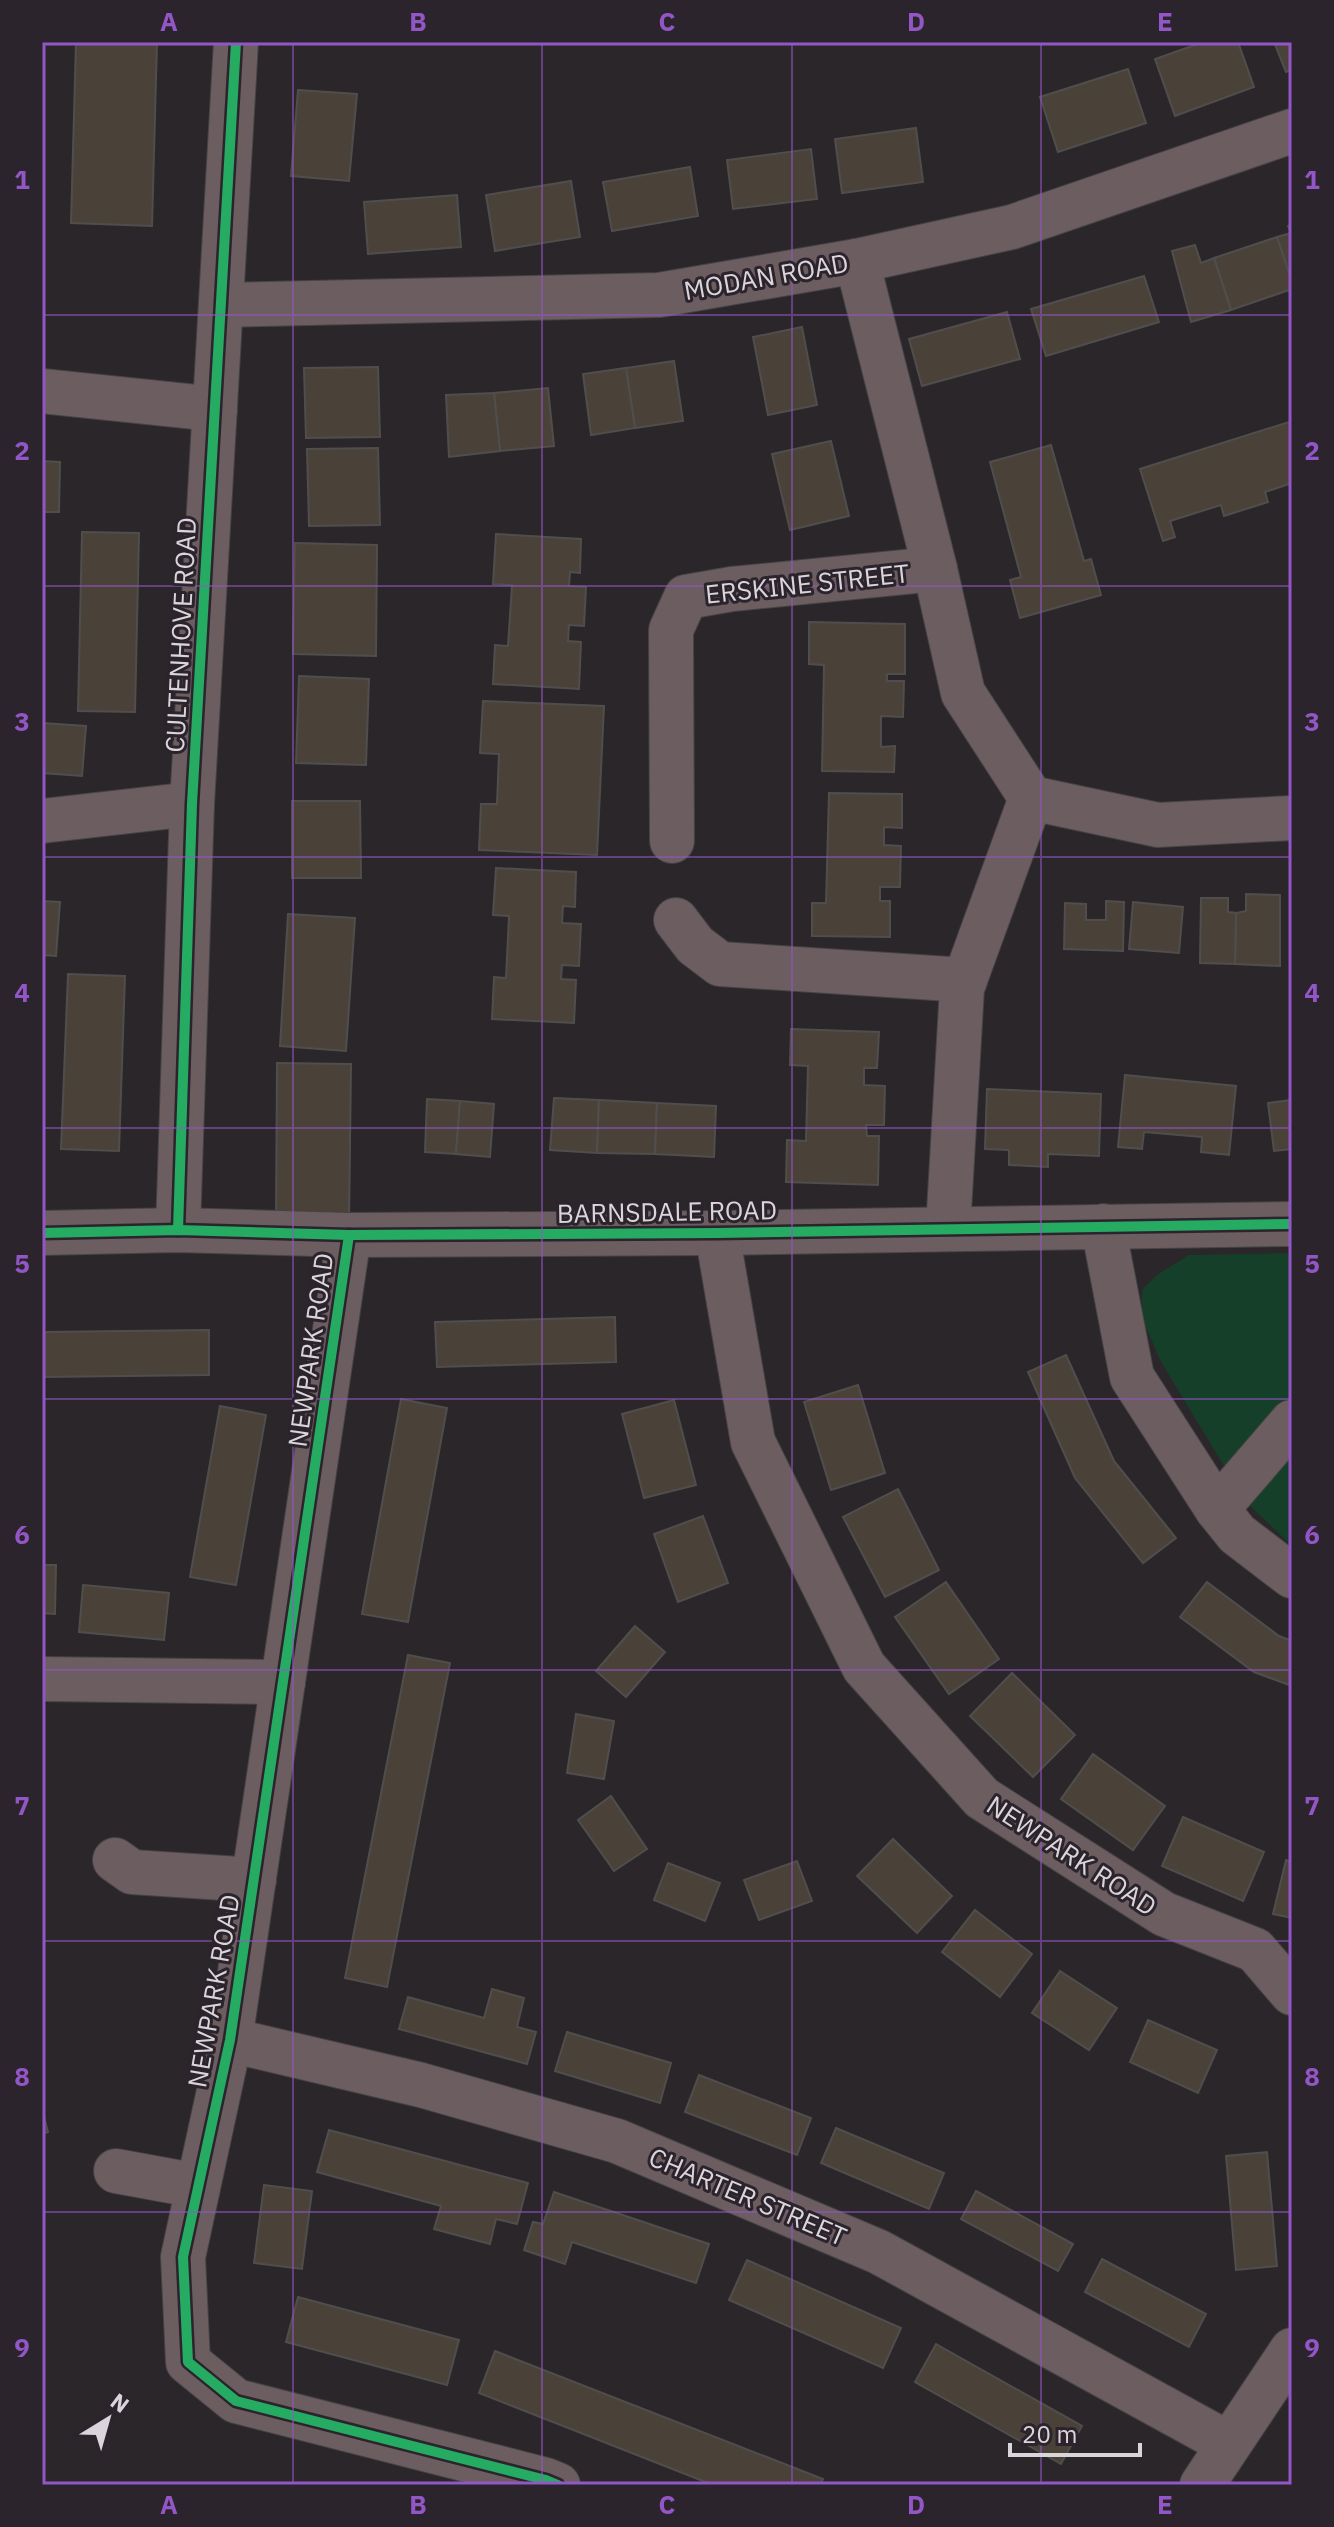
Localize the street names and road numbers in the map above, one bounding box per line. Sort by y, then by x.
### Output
street label: MODAN ROAD [681,245,851,307]
street label: CULTENHOVE ROAD [157,517,203,753]
street label: ERSKINE STREET [703,555,911,611]
street label: BARNSDALE ROAD [557,1192,777,1230]
street label: NEWPARK ROAD [280,1251,340,1449]
street label: NEWPARK ROAD [981,1787,1163,1923]
street label: NEWPARK ROAD [179,1892,247,2090]
street label: CHARTER STREET [644,2139,852,2253]

